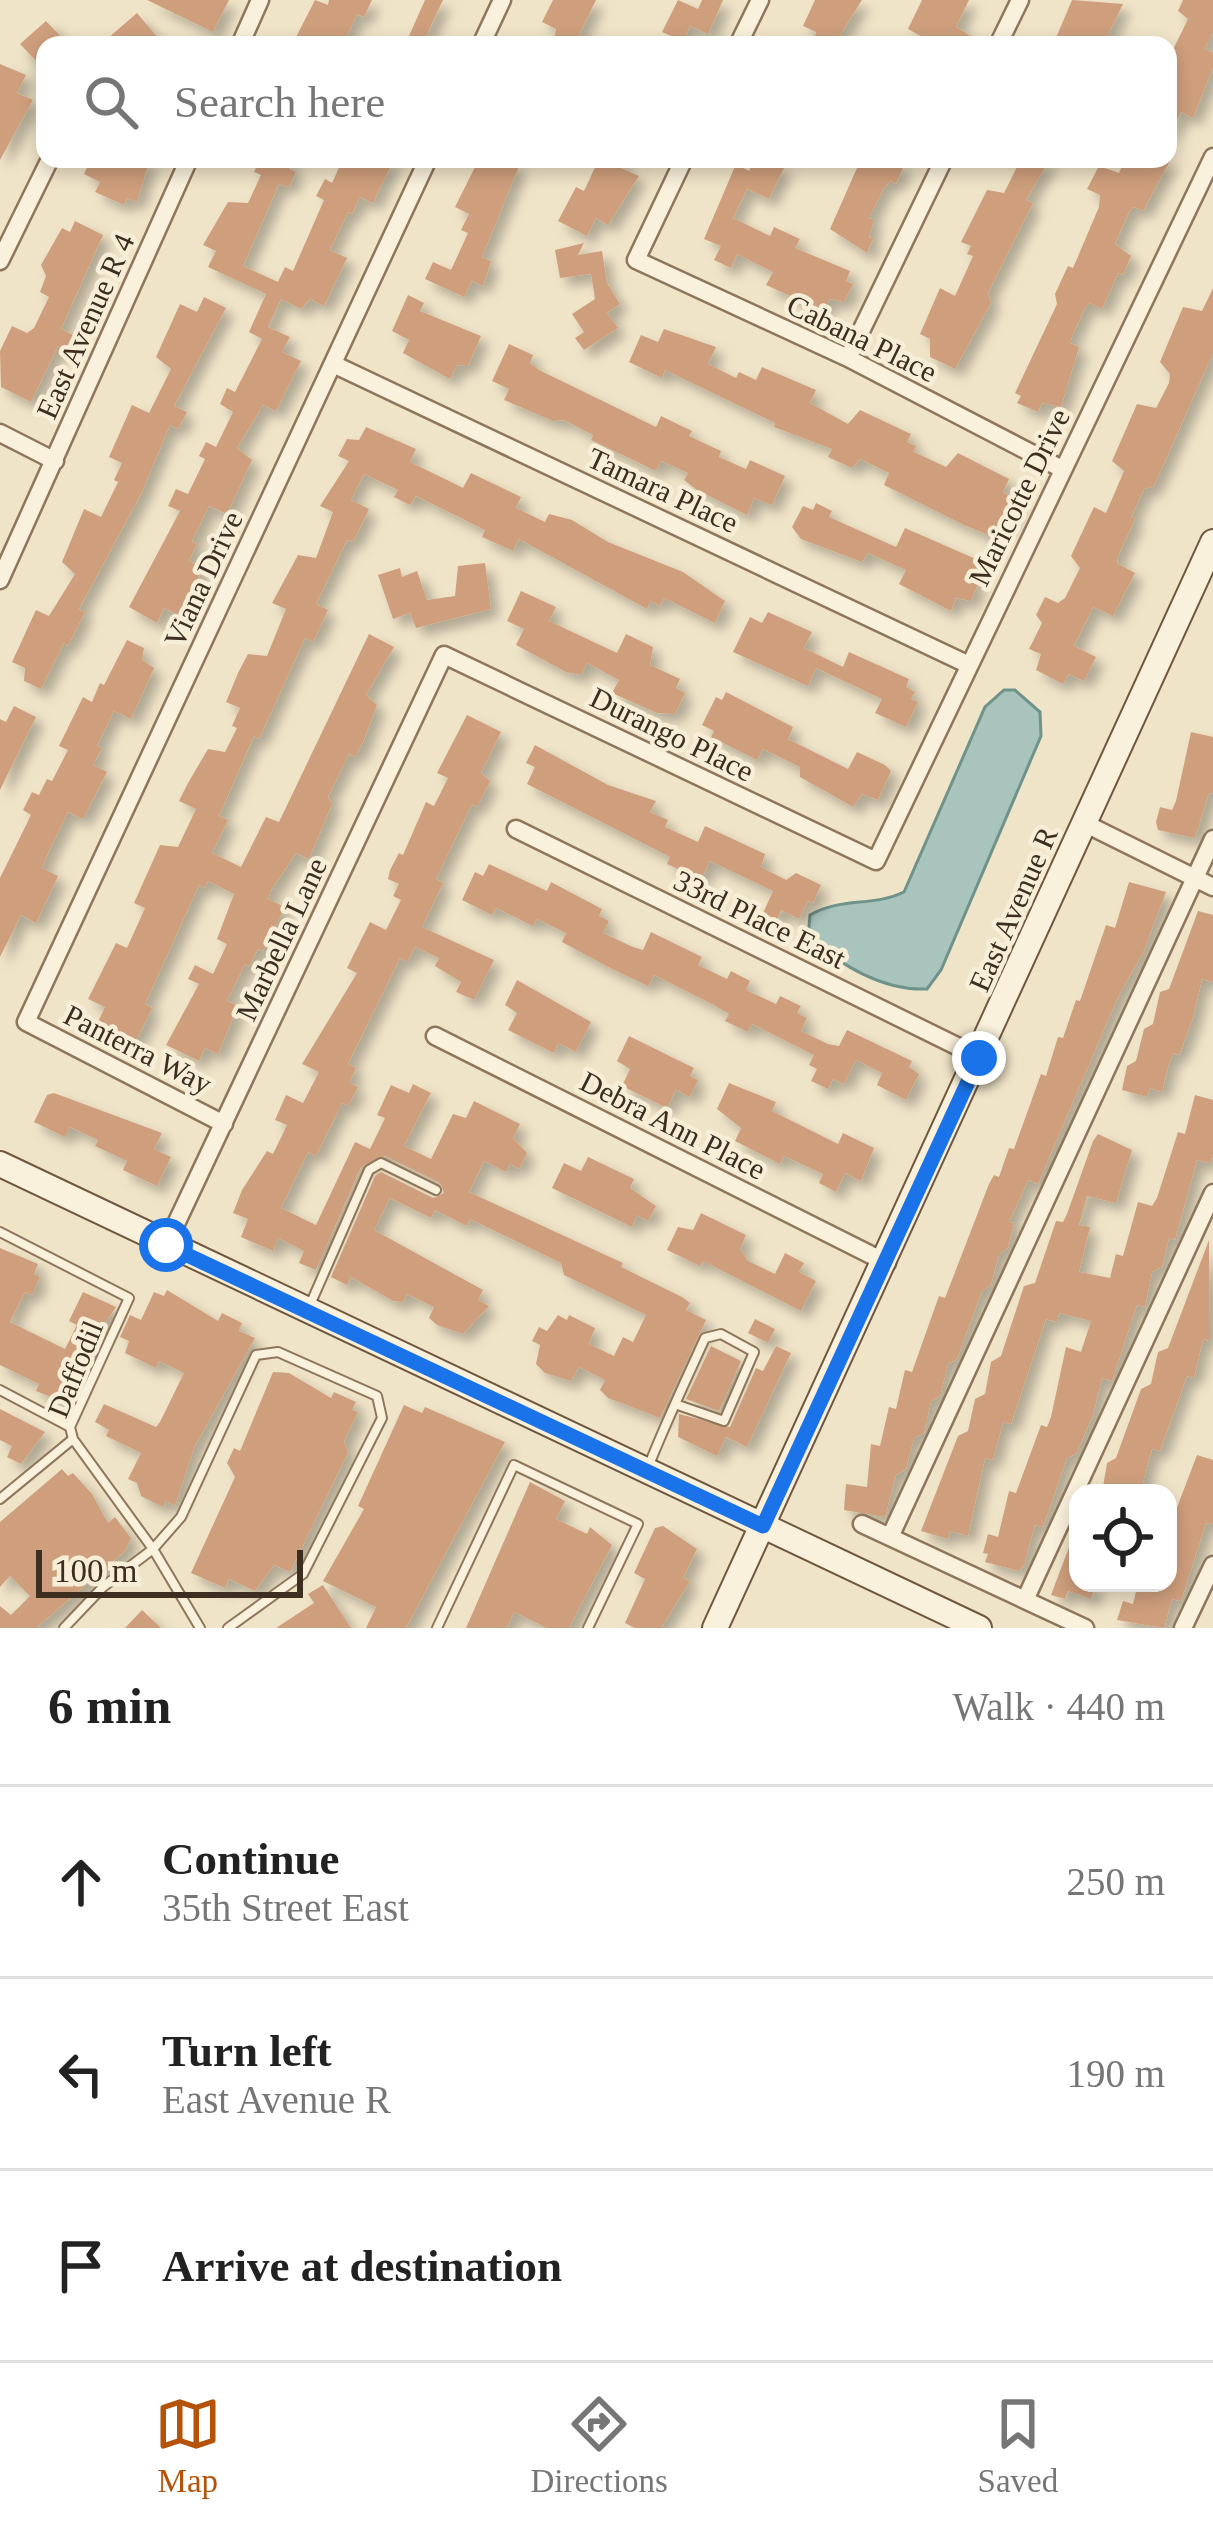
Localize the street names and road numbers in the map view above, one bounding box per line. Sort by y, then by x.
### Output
street label: East Avenue R 4 [30,229,140,423]
street label: Cabana Place [782,288,942,388]
street label: Maricotte Drive [962,403,1076,591]
street label: Tamara Place [583,441,743,539]
street label: Viana Drive [157,506,249,652]
street label: Durango Place [585,680,759,788]
street label: East Avenue R [962,822,1064,996]
street label: Marbella Lane [229,852,333,1026]
street label: 33rd Place East [669,863,852,975]
street label: Panterra Way [59,998,217,1100]
street label: Debra Ann Place [575,1064,771,1186]
street label: Daffodil [41,1316,109,1422]

